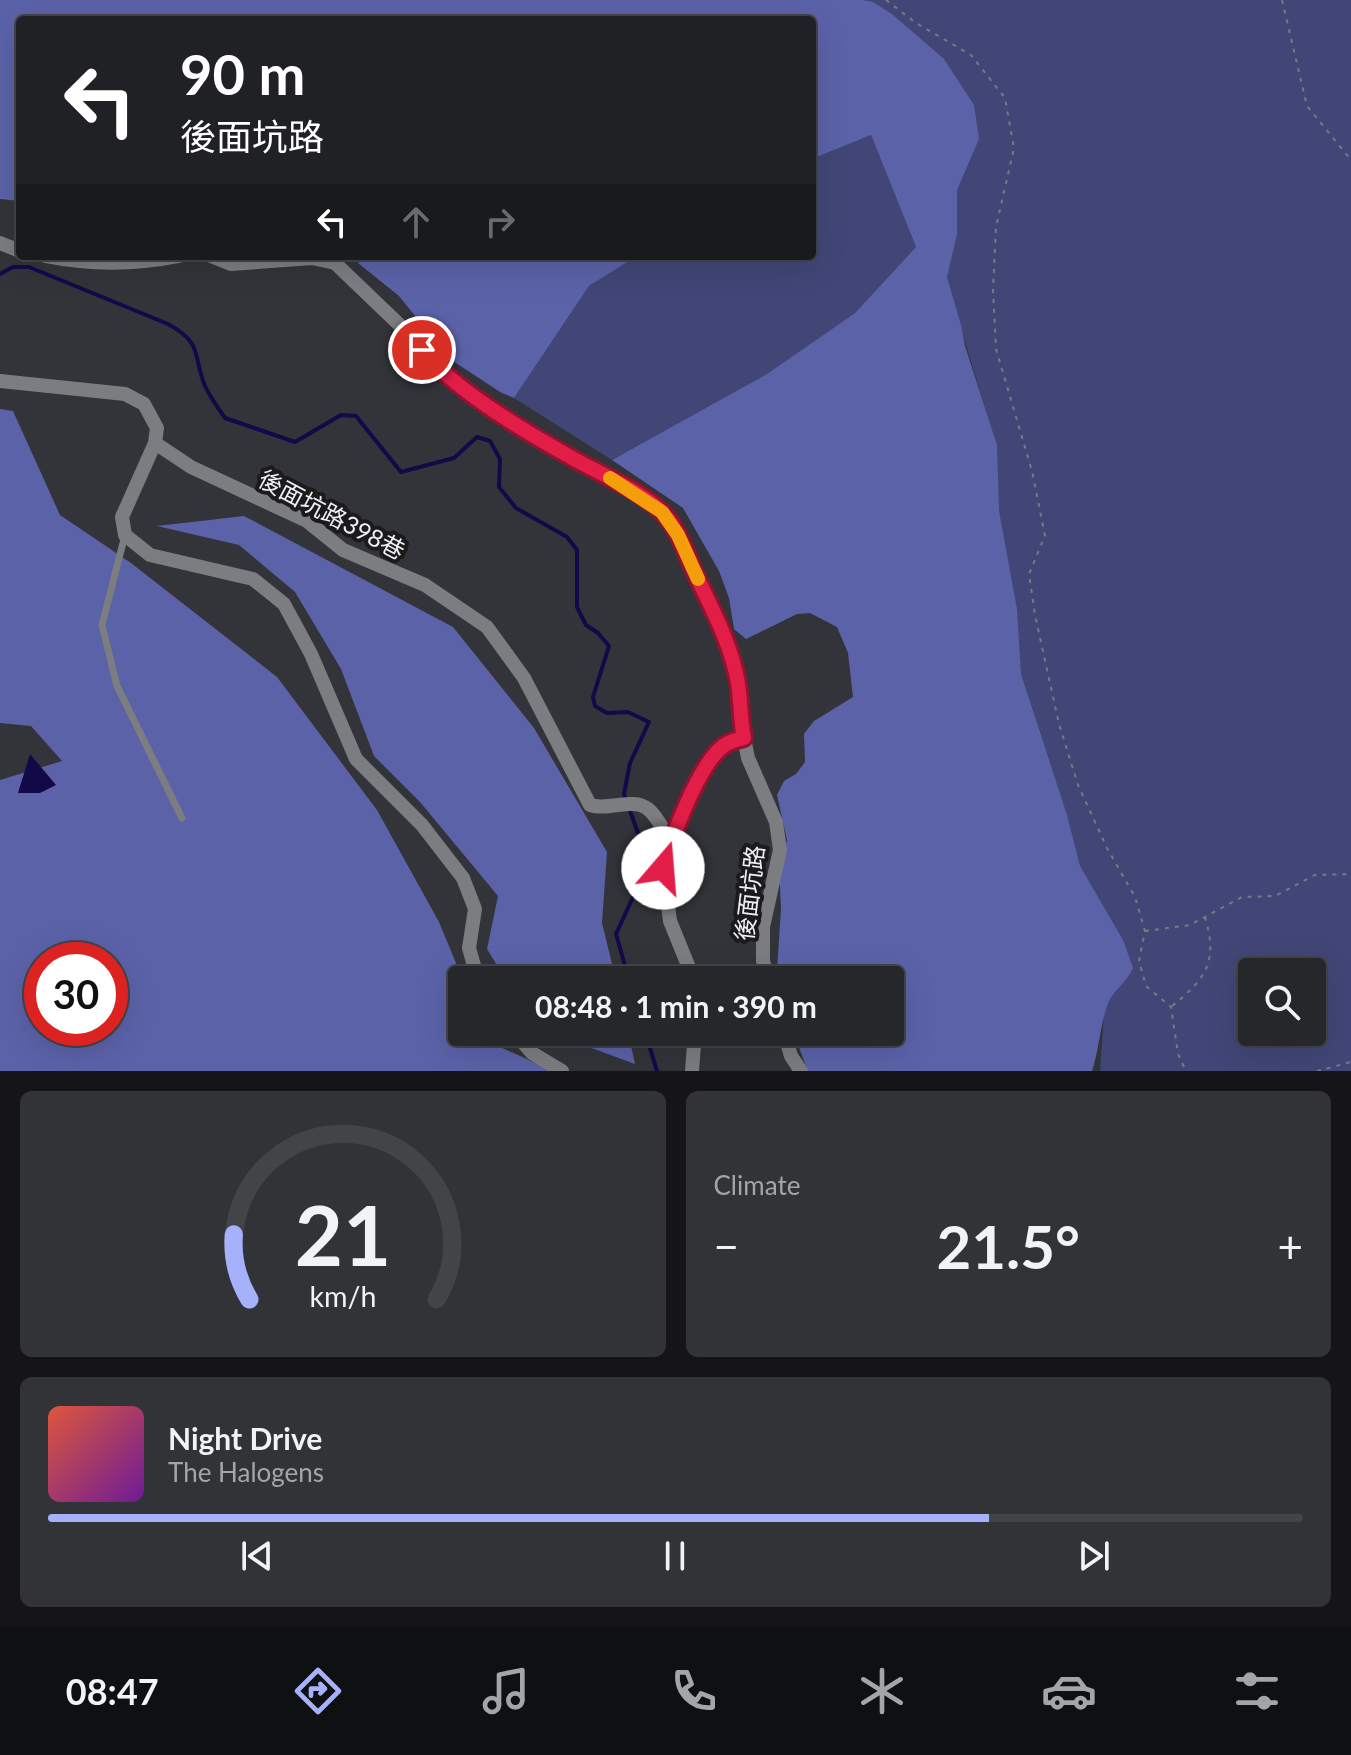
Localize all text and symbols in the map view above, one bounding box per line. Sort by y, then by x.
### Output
text: 90 m [180,40,305,107]
icon: left [48,48,152,152]
text: 後面坑路 [180,114,324,158]
icon: left [310,200,354,244]
icon: ahead [394,200,438,244]
icon: right [478,200,522,244]
pin [388,316,456,384]
icon: arrive [400,328,444,372]
street label: 後面坑路398巷 [254,463,410,565]
position arrow [621,826,705,910]
street label: 後面坑路 [729,844,769,942]
speed limit sign: 30 [24,942,128,1046]
map controls [1238,958,1326,1046]
button: search [1238,958,1326,1046]
text: 08:48 · 1 min · 390 m [535,988,817,1024]
text: Climate [714,1169,800,1201]
text: 21 [295,1184,391,1284]
text: 21.5° [936,1210,1080,1282]
text: − [714,1220,739,1272]
text: + [1277,1220,1303,1272]
text: km/h [309,1279,376,1313]
text: Night Drive [168,1420,322,1456]
text: The Halogens [168,1456,324,1488]
icon: previous [235,1534,279,1578]
icon: pause [653,1534,697,1578]
icon: next [1072,1534,1116,1578]
icon: directions [290,1663,346,1719]
icon: music [478,1663,534,1719]
icon: phone [666,1663,722,1719]
icon: climate [854,1663,910,1719]
icon: car [1041,1663,1097,1719]
icon: filters [1229,1663,1285,1719]
text: 08:47 [66,1669,159,1713]

